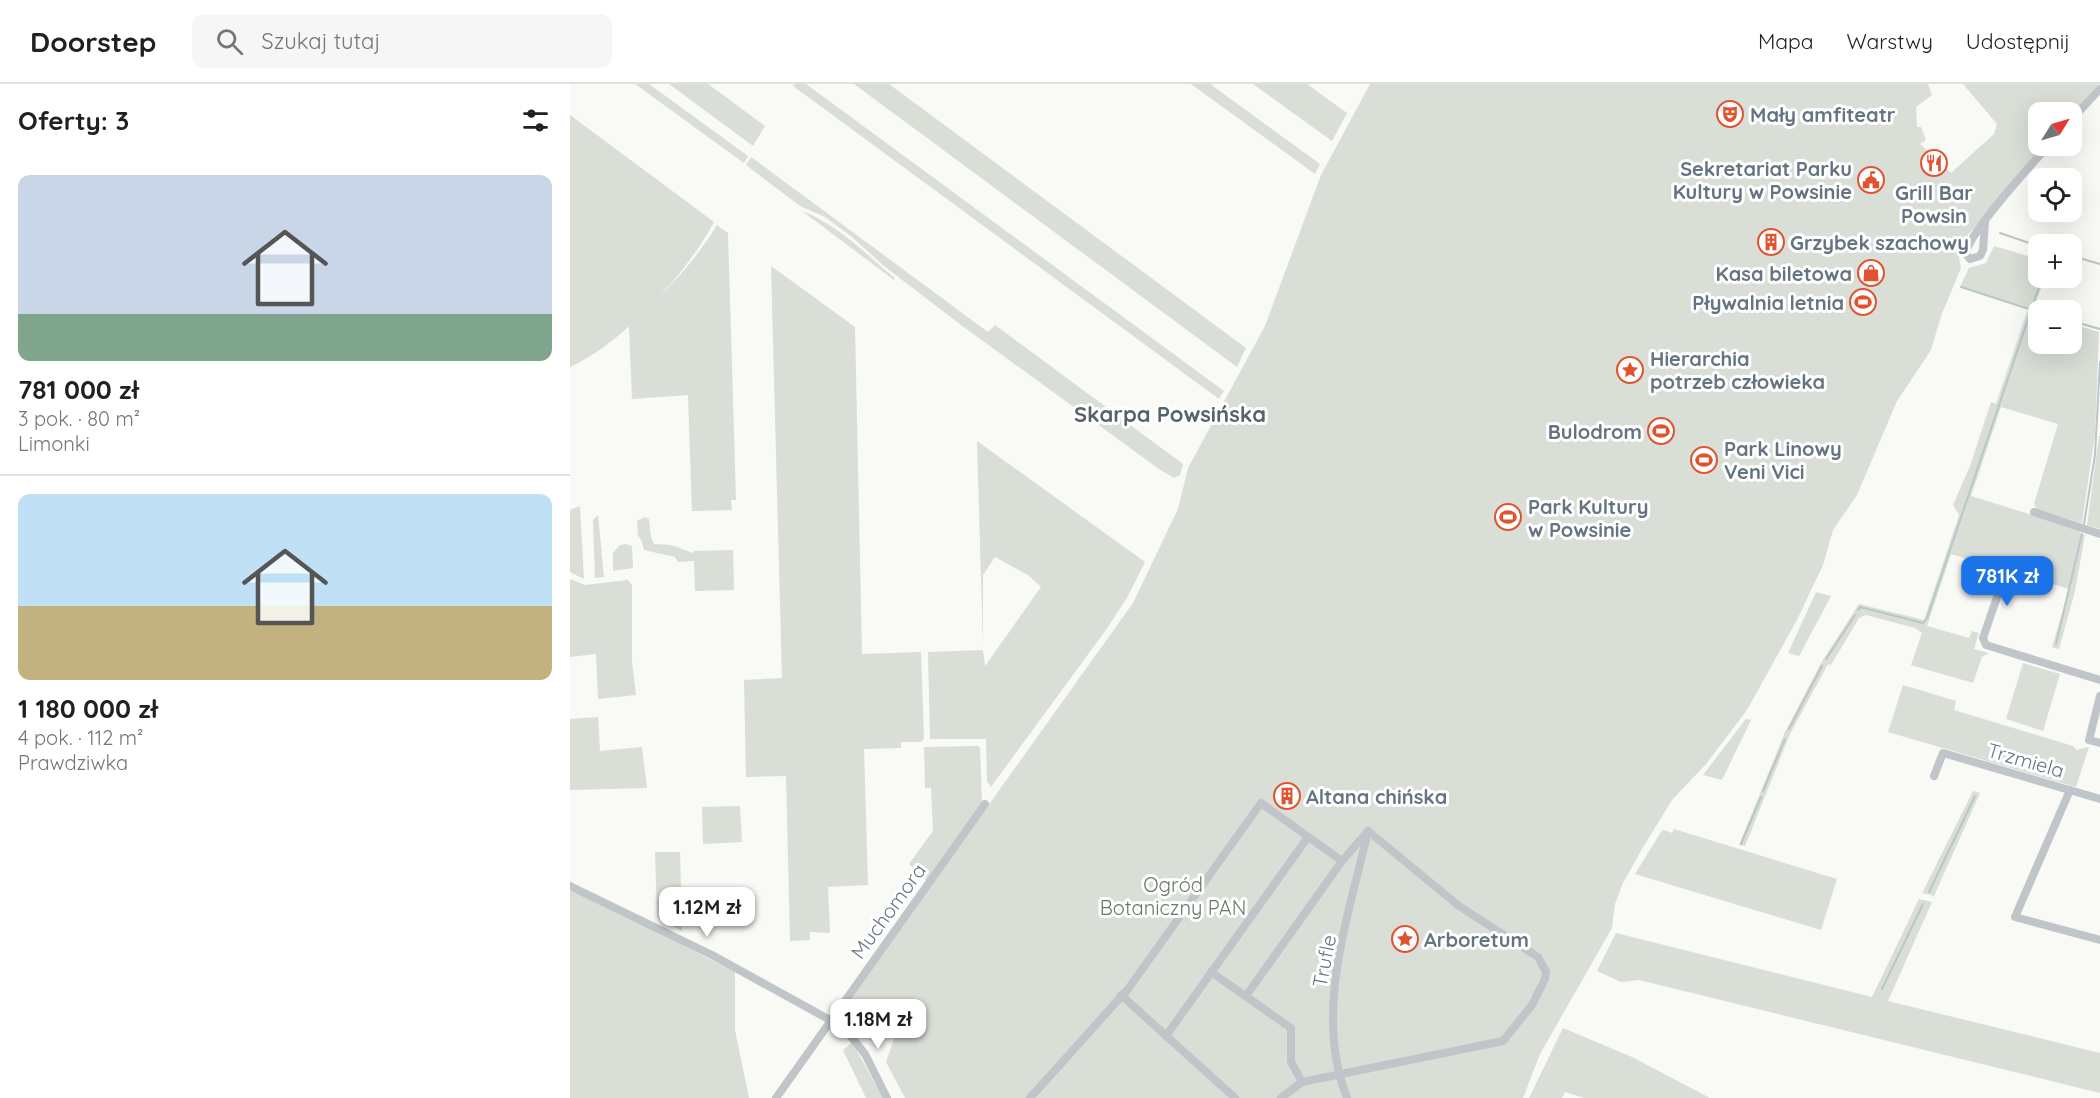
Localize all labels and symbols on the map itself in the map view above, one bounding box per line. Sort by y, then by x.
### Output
theatre icon: Mały amfiteatr [1715,99,1745,129]
place label: Mały amfiteatr [1750,102,1896,127]
north arrow [2028,102,2082,156]
restaurant icon: Grill Bar Powsin [1919,148,1949,178]
place label: Sekretariat Parku Kultury w Powsinie [1673,156,1852,204]
public building icon: Sekretariat Parku Kultury w Powsinie [1856,165,1886,195]
place label: Grill Bar Powsin [1895,180,1973,228]
building icon: Grzybek szachowy [1756,227,1786,257]
place label: Grzybek szachowy [1790,230,1969,255]
shop icon: Kasa biletowa [1856,258,1886,288]
place label: Kasa biletowa [1716,261,1852,286]
sports icon: Pływalnia letnia [1848,287,1878,317]
place label: Pływalnia letnia [1692,290,1844,315]
place label: Hierarchia potrzeb człowieka [1650,346,1825,394]
place icon: Hierarchia potrzeb człowieka [1615,355,1645,385]
district label: Skarpa Powsińska [1074,400,1266,428]
sports icon: Bulodrom [1646,416,1676,446]
place label: Bulodrom [1548,419,1642,444]
place label: Park Linowy Veni Vici [1724,436,1842,484]
sports icon: Park Linowy Veni Vici [1689,445,1719,475]
place label: Park Kultury w Powsinie [1528,494,1648,542]
sports icon: Park Kultury w Powsinie [1493,502,1523,532]
pin: 781K zł [1952,556,2062,607]
street label: Trzmiela [1985,737,2067,783]
building icon: Altana chińska [1272,781,1302,811]
place label: Altana chińska [1306,784,1447,809]
street label: Muchomora [845,858,931,964]
park label: Ogród Botaniczny PAN [1100,872,1246,920]
pin: 1.12M zł [645,887,769,938]
place icon: Arboretum [1390,924,1420,954]
place label: Arboretum [1424,927,1529,952]
street label: Trufle [1307,933,1341,989]
pin: 1.18M zł [816,999,940,1050]

